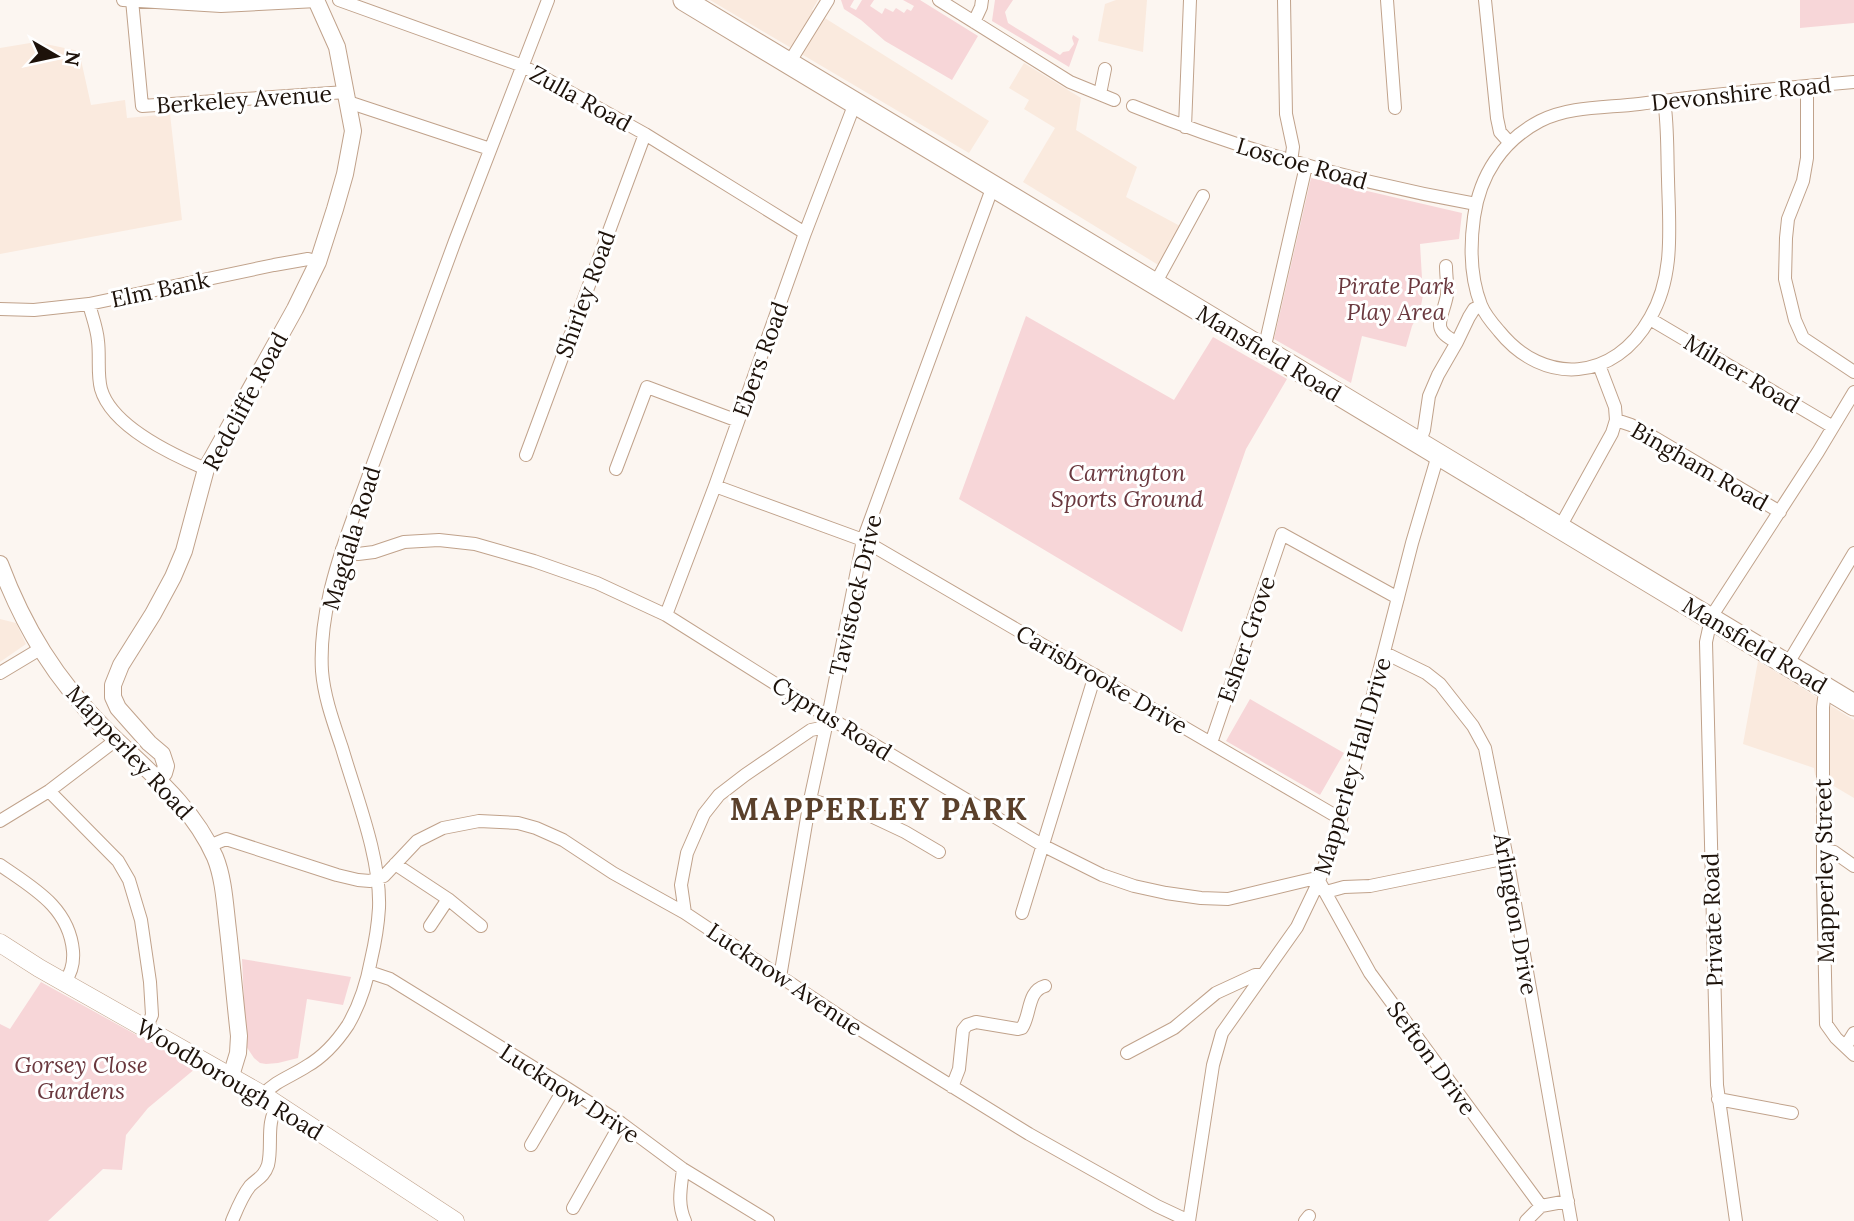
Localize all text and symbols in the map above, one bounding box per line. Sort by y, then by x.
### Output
north arrow [21,21,91,91]
text: N [60,50,86,68]
street label: Zulla Road [525,58,637,138]
street label: Devonshire Road [1649,69,1833,117]
street label: Berkeley Avenue [155,78,333,120]
street label: Loscoe Road [1233,130,1371,196]
street label: Shirley Road [549,226,622,362]
street label: Elm Bank [108,264,212,314]
park label: Pirate Park Play Area [1337,271,1455,326]
street label: Ebers Road [726,297,794,420]
street label: Mansfield Road [1191,298,1347,408]
street label: Redcliffe Road [196,326,294,475]
street label: Milner Road [1679,327,1805,419]
street label: Bingham Road [1626,415,1774,517]
park label: Carrington Sports Ground [1051,458,1204,513]
street label: Magdala Road [315,462,387,613]
street label: Tavistock Drive [822,511,888,679]
street label: Esher Grove [1211,572,1281,706]
street label: Mansfield Road [1677,590,1833,700]
street label: Carisbrooke Drive [1011,618,1193,740]
street label: Mapperley Hall Drive [1307,654,1397,878]
street label: Cyprus Road [767,670,897,766]
street label: Mapperley Road [60,679,200,825]
street label: Mapperley Street [1808,778,1840,964]
district label: MAPPERLEY PARK [730,790,1028,828]
street label: Arlington Drive [1487,830,1544,997]
street label: Private Road [1695,852,1729,988]
street label: Lucknow Avenue [702,916,868,1042]
street label: Sefton Drive [1381,995,1483,1121]
street label: Woodborough Road [131,1012,329,1146]
street label: Lucknow Drive [495,1037,645,1149]
park label: Gorsey Close Gardens [14,1050,148,1105]

